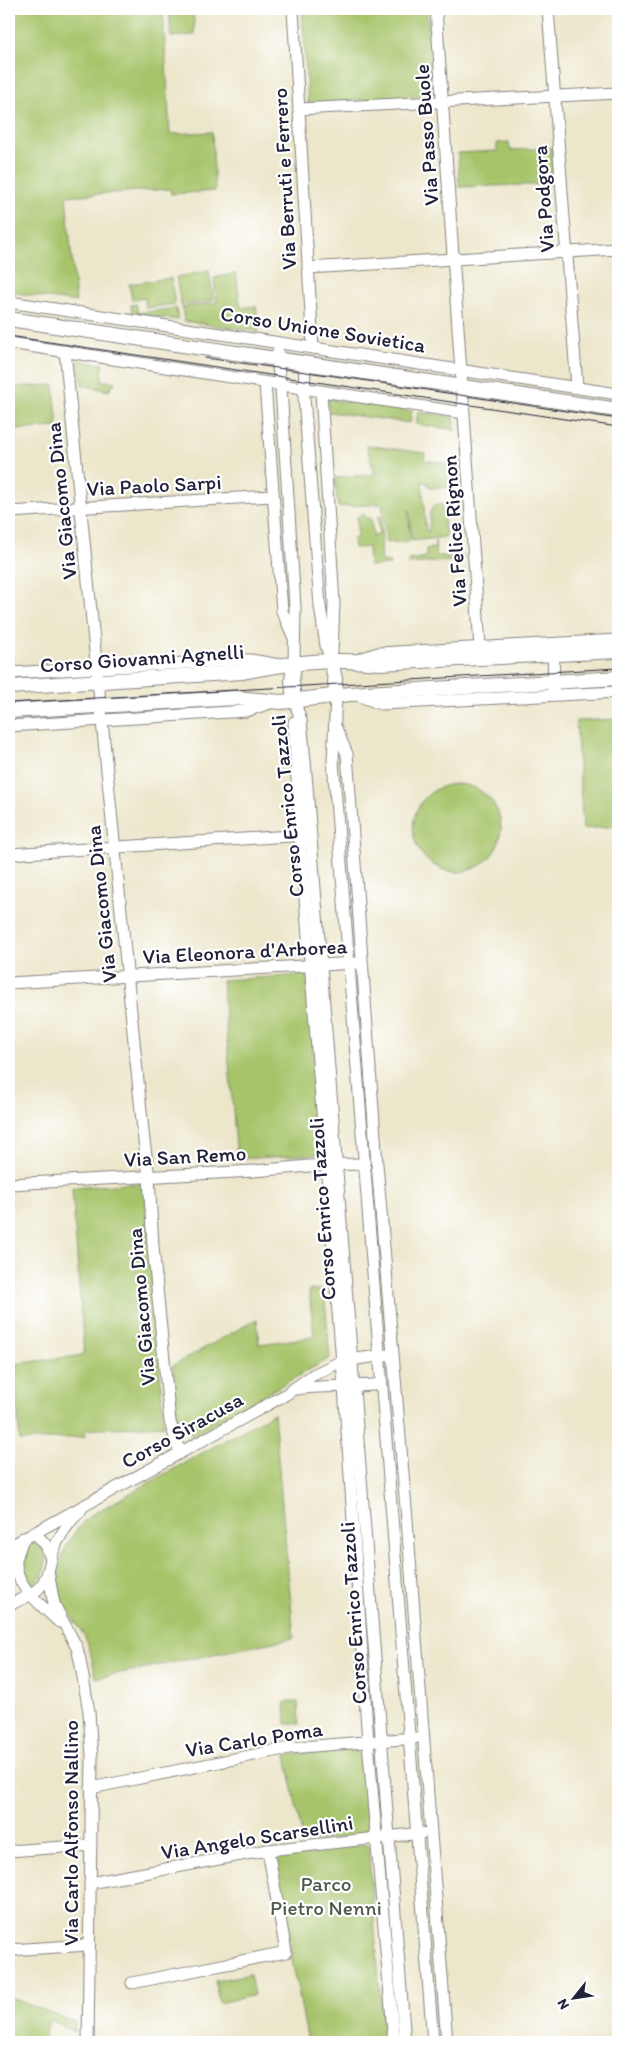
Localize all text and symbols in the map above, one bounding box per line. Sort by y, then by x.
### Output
street label: Via Passo Buole [409,63,443,207]
street label: Via Berruti e Ferrero [267,87,301,271]
street label: Via Podgora [527,145,559,253]
street label: Corso Unione Sovietica [219,300,427,358]
street label: Via Giacomo Dina [40,421,82,581]
street label: Via Felice Rignon [436,454,472,608]
street label: Via Paolo Sarpi [86,469,222,501]
street label: Corso Giovanni Agnelli [39,638,245,678]
street label: Corso Enrico Tazzoli [265,714,309,898]
street label: Via Giacomo Dina [80,824,122,984]
street label: Via Eleonora d'Arborea [142,933,348,969]
street label: Corso Enrico Tazzoli [303,1117,341,1301]
street label: Via San Remo [123,1140,247,1172]
street label: Via Giacomo Dina [122,1227,160,1387]
street label: Corso Siracusa [117,1386,247,1474]
street label: Corso Enrico Tazzoli [334,1521,372,1705]
street label: Via Carlo Poma [184,1716,324,1762]
street label: Via Carlo Alfonso Nallino [58,1720,83,1946]
street label: Via Angelo Scarsellini [159,1809,355,1865]
park label: Parco Pietro Nenni [270,1871,382,1920]
north arrow [550,1974,600,2024]
text: N [553,1996,573,2013]

